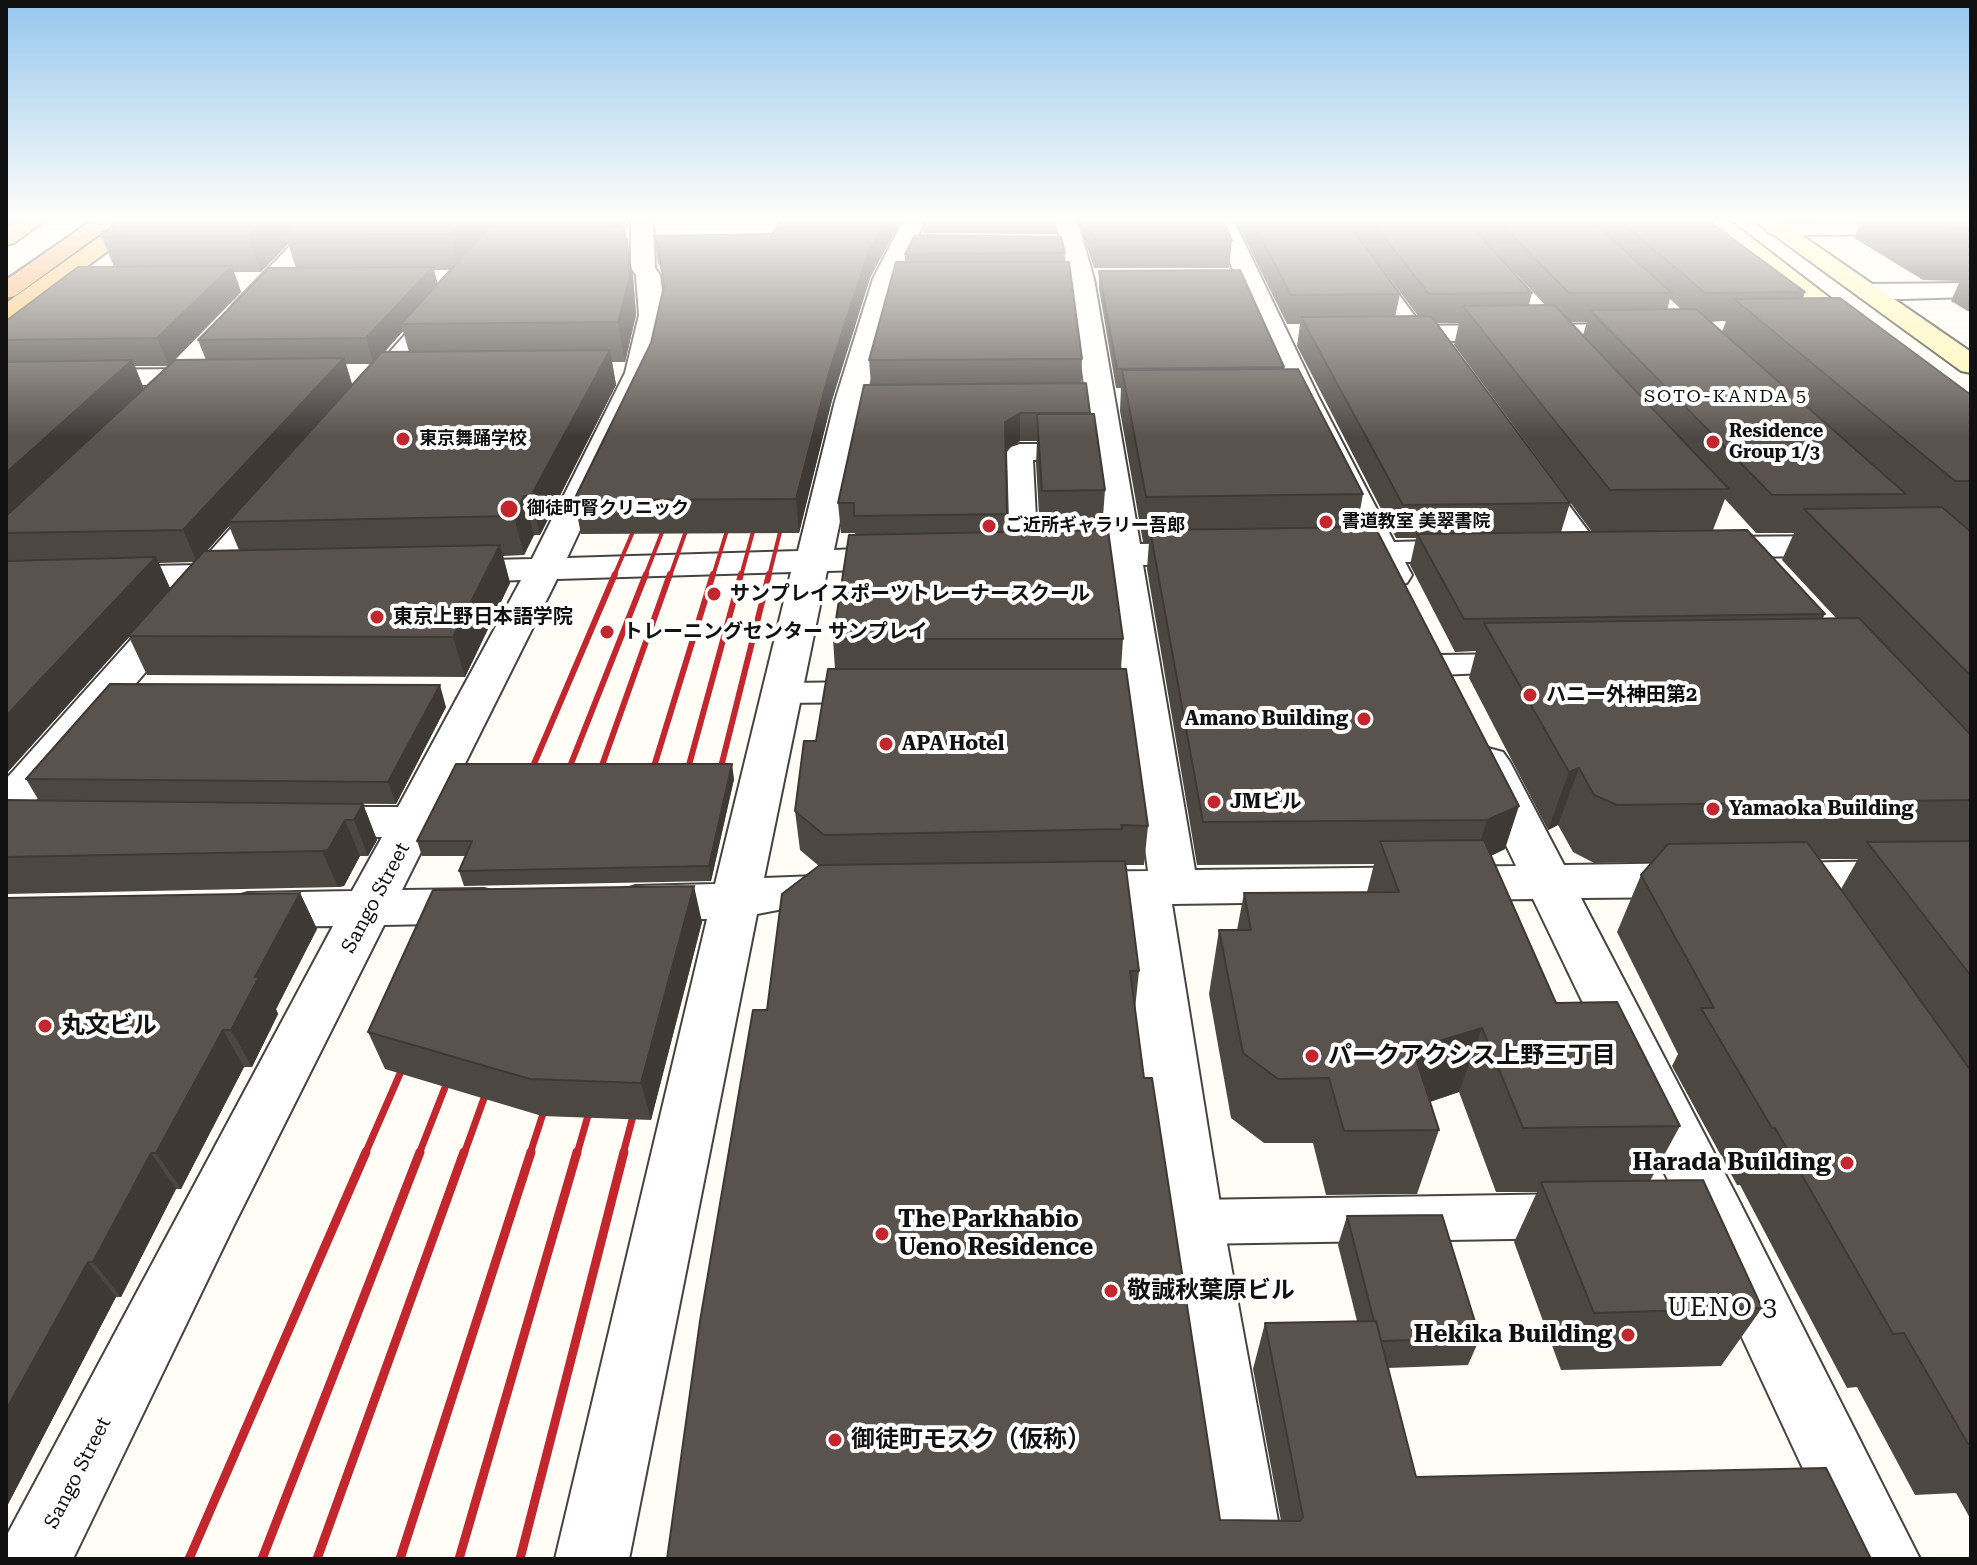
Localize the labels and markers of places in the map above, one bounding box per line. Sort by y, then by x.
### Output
place label: Residence Group 1/3 [1729,421,1823,464]
place label: 東京舞踊学校 [419,428,527,450]
marker: 東京舞踊学校 [394,430,412,448]
marker: Residence Group 1/3 [1704,433,1722,451]
marker: 御徒町腎クリニック [498,498,520,520]
place label: 御徒町腎クリニック [527,498,689,520]
place label: 書道教室 美翠書院 [1342,511,1491,533]
marker: 書道教室 美翠書院 [1317,513,1335,531]
place label: ご近所ギャラリー吾郎 [1005,515,1185,537]
marker: ご近所ギャラリー吾郎 [980,517,998,535]
place label: サンプレイスポーツトレーナースクール [730,582,1090,606]
marker: サンプレイスポーツトレーナースクール [705,585,723,603]
place label: 東京上野日本語学院 [393,605,573,629]
marker: 東京上野日本語学院 [368,608,386,626]
place label: トレーニングセンター サンプレイ [623,620,928,644]
marker: トレーニングセンター サンプレイ [598,623,616,641]
place label: ハニー外神田第2 [1546,683,1697,707]
marker: ハニー外神田第2 [1521,686,1539,704]
place label: Amano Building [1185,707,1348,731]
marker: Amano Building [1355,710,1373,728]
place label: APA Hotel [902,732,1004,756]
marker: APA Hotel [877,735,895,753]
place label: JMビル [1230,790,1301,814]
marker: JMビル [1205,793,1223,811]
place label: Yamaoka Building [1729,797,1914,821]
marker: Yamaoka Building [1704,800,1722,818]
place label: 丸文ビル [61,1012,157,1040]
marker: 丸文ビル [36,1017,54,1035]
place label: パークアクシス上野三丁目 [1328,1042,1616,1070]
marker: パークアクシス上野三丁目 [1303,1047,1321,1065]
place label: Harada Building [1633,1149,1831,1177]
marker: Harada Building [1838,1154,1856,1172]
place label: The Parkhabio Ueno Residence [898,1206,1093,1262]
marker: The Parkhabio Ueno Residence [873,1225,891,1243]
place label: 敬誠秋葉原ビル [1127,1277,1295,1305]
marker: 敬誠秋葉原ビル [1102,1282,1120,1300]
place label: Hekika Building [1414,1321,1612,1349]
marker: Hekika Building [1619,1326,1637,1344]
place label: 御徒町モスク（仮称） [851,1426,1091,1454]
marker: 御徒町モスク（仮称） [826,1431,844,1449]

